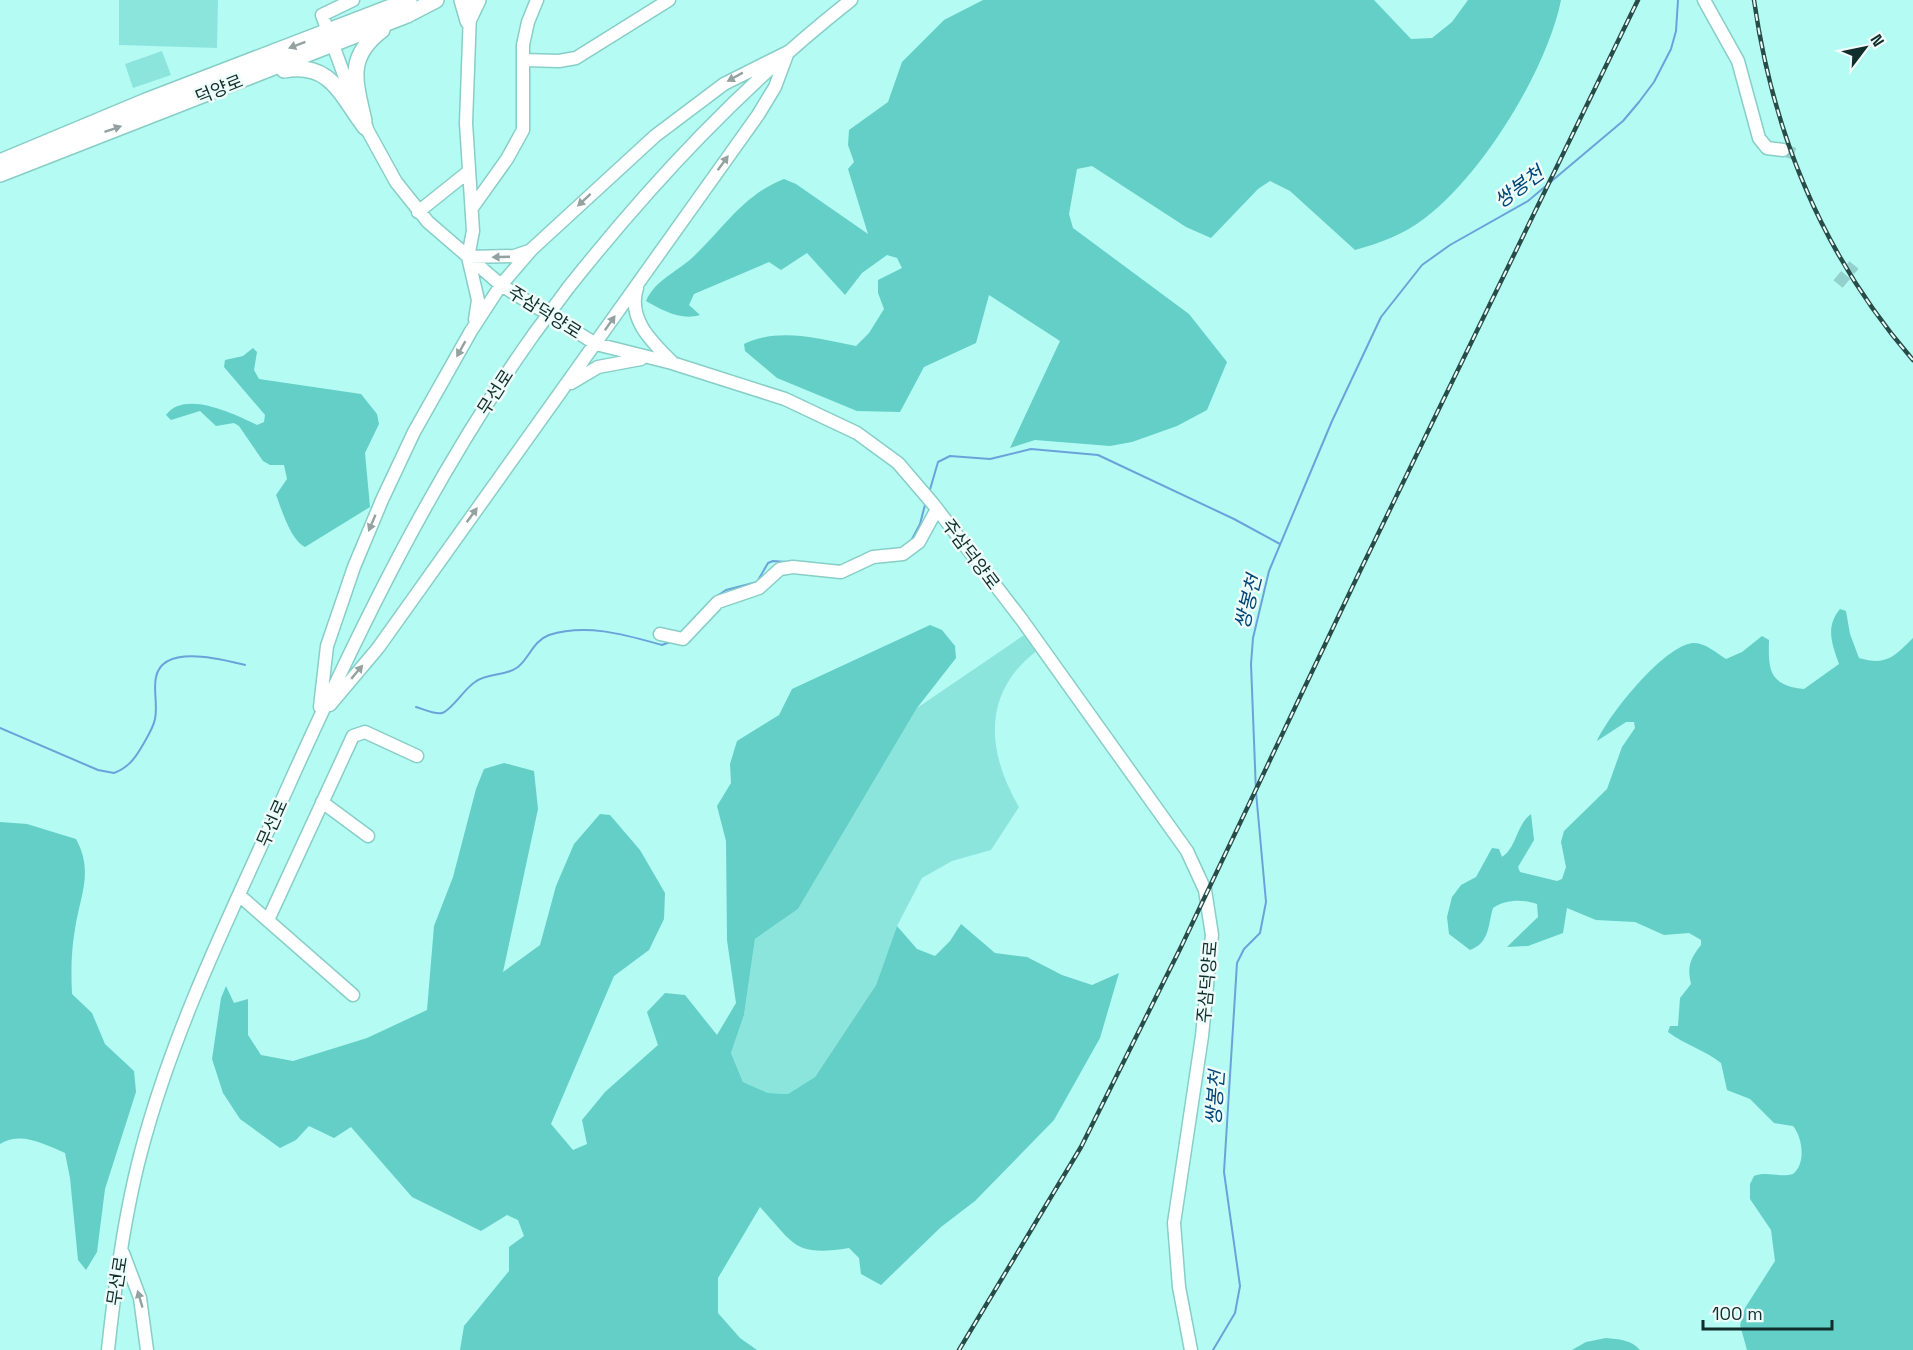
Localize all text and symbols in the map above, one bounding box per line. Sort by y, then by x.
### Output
north arrow [1835,18,1895,78]
text: N [1866,30,1889,50]
one-way arrow [287,40,305,50]
street label: 덕양로 [192,69,246,109]
one-way arrow [726,72,743,82]
one-way arrow [104,123,122,133]
one-way arrow [717,156,729,172]
water label: 쌍봉천 [1489,159,1551,214]
one-way arrow [577,193,592,207]
one-way arrow [492,252,511,261]
street label: 주삼덕양로 [504,280,586,344]
one-way arrow [604,315,616,331]
one-way arrow [456,341,466,358]
street label: 무선로 [472,365,518,419]
one-way arrow [466,508,478,524]
one-way arrow [367,514,377,532]
street label: 주삼덕양로 [937,514,1005,594]
water label: 쌍봉천 [1229,570,1268,632]
one-way arrow [350,665,363,680]
street label: 무선로 [251,796,293,850]
street label: 주삼덕양로 [1192,940,1222,1024]
water label: 쌍봉천 [1200,1067,1230,1126]
street label: 무선로 [102,1255,132,1307]
one-way arrow [134,1290,144,1308]
scale bar [1703,1293,1832,1331]
text: 100 m [1712,1302,1763,1325]

